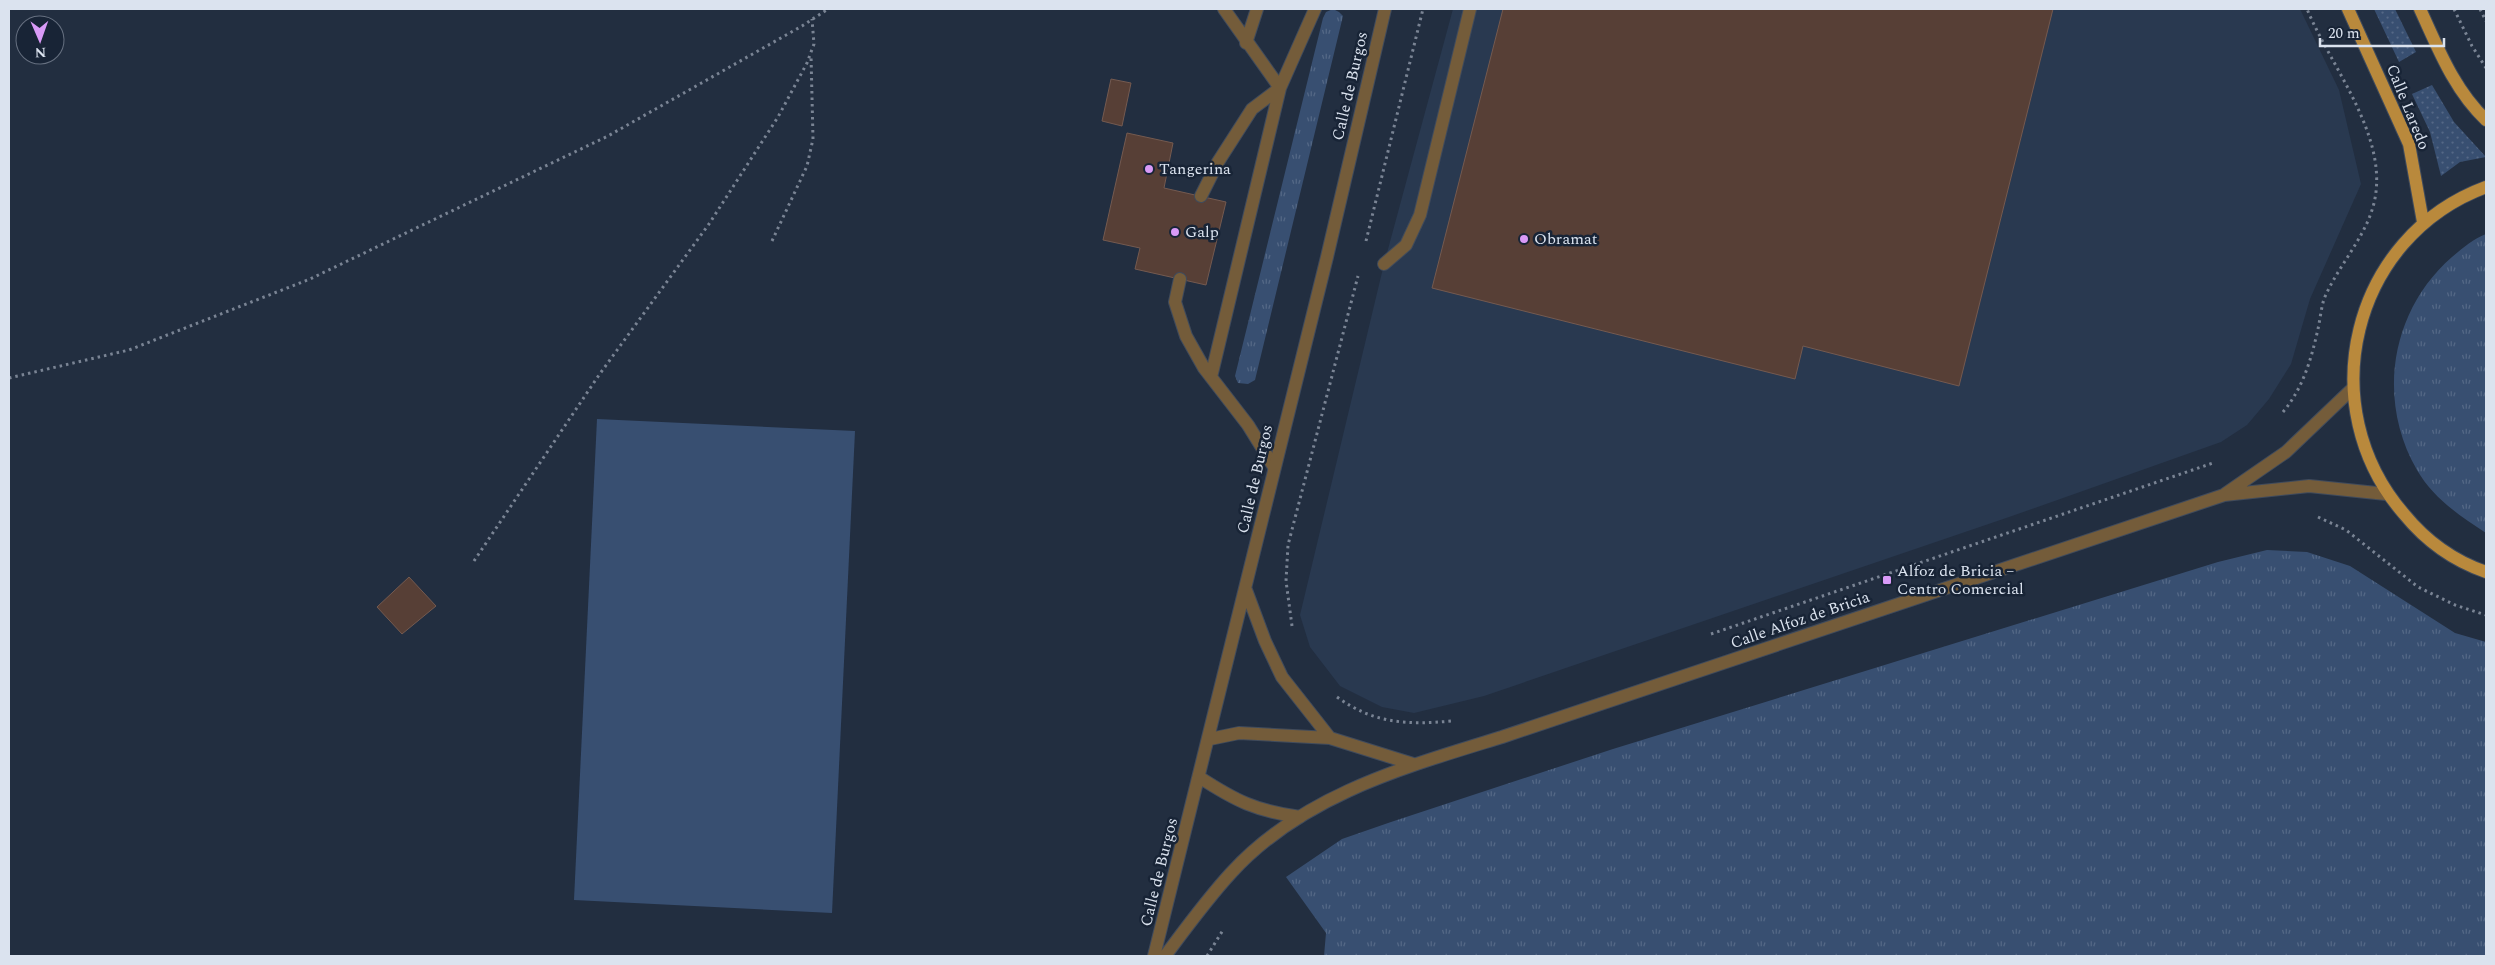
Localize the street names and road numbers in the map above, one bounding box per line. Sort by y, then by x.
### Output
street label: Calle de Burgos [1326,29,1374,143]
street label: Calle Laredo [2380,61,2436,153]
street label: Calle de Burgos [1231,422,1279,536]
street label: Calle Alfoz de Bricia [1727,585,1873,655]
street label: Calle de Burgos [1134,815,1184,929]

